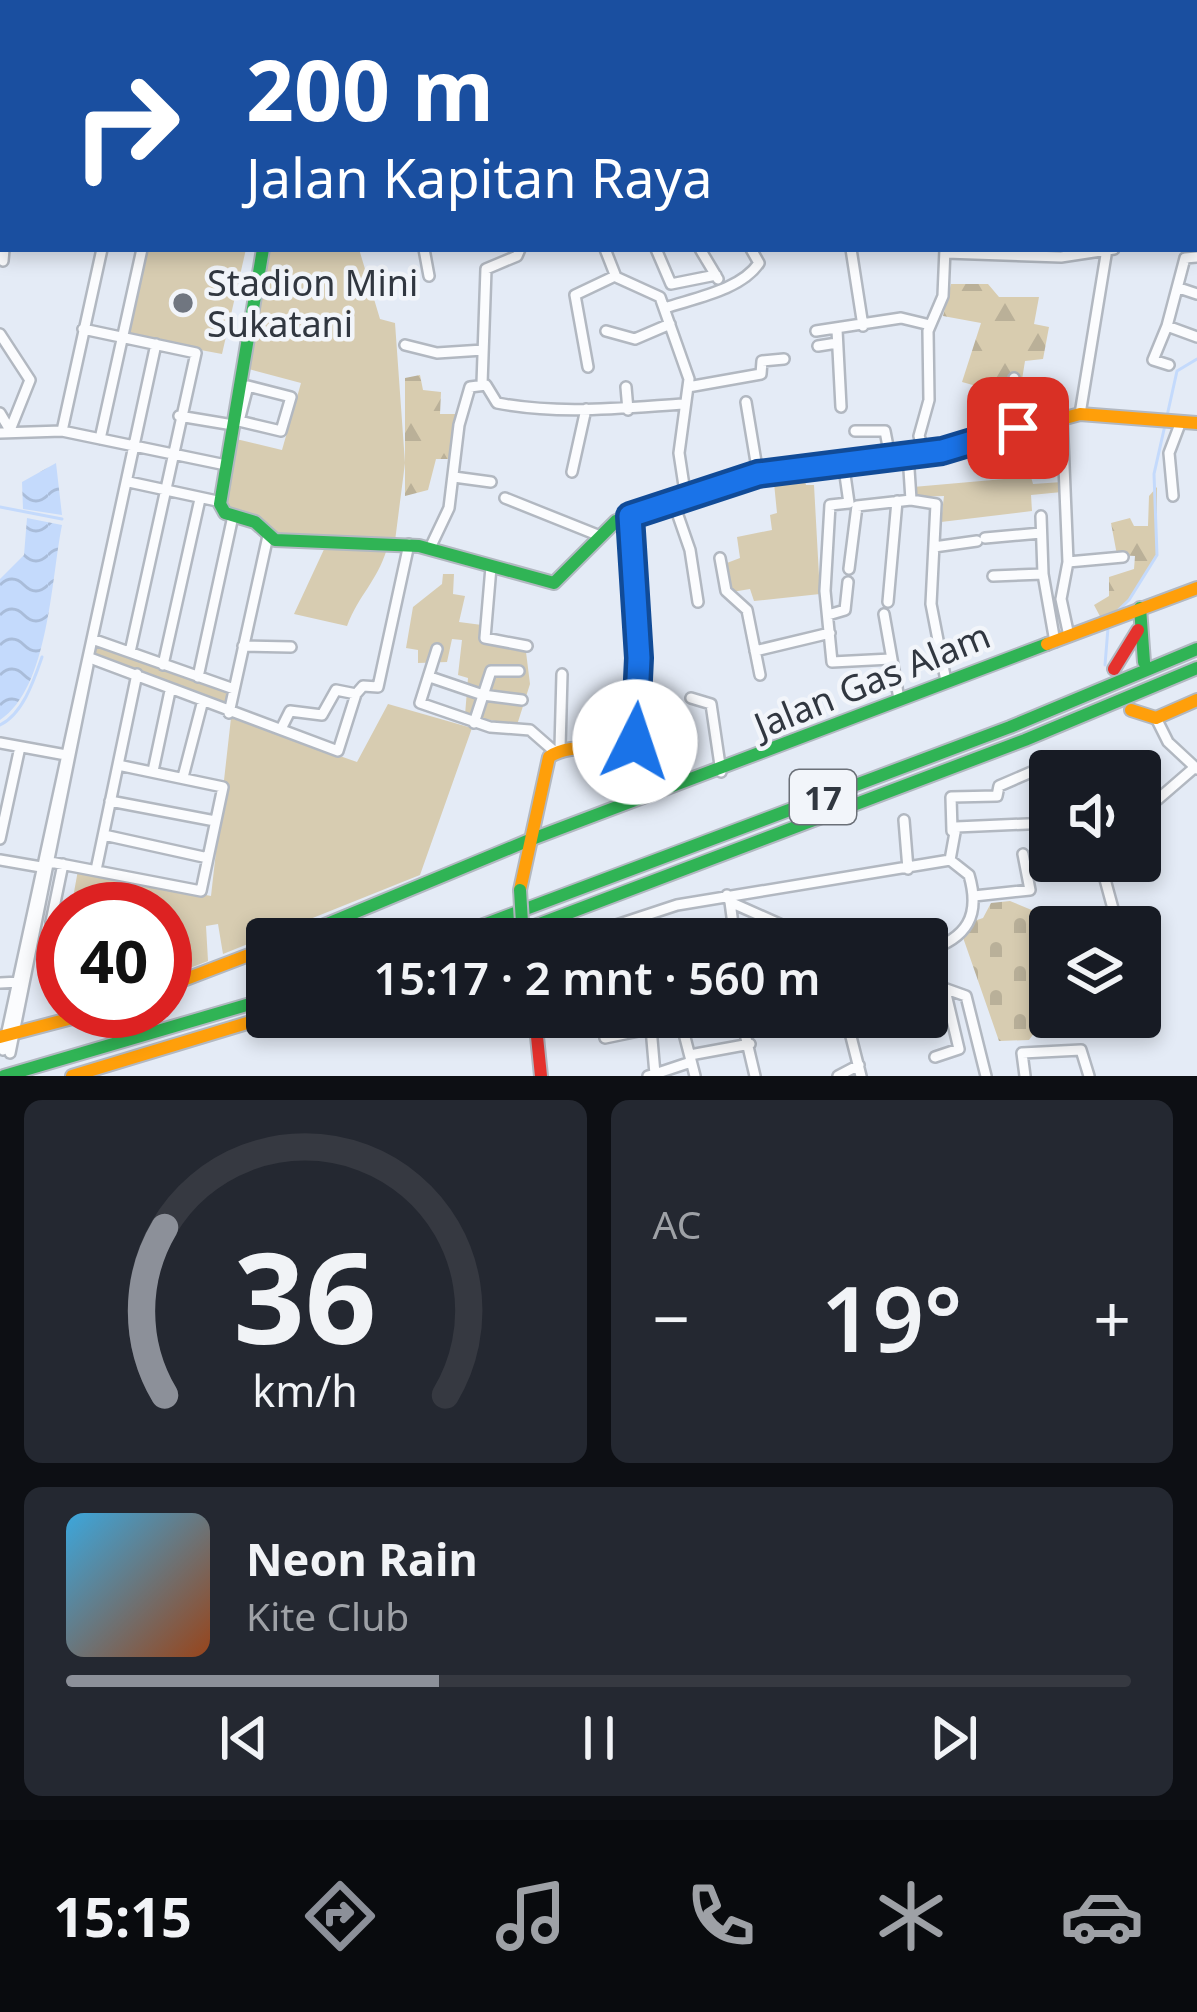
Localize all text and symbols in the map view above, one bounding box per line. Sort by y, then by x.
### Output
text: 200 m [246,31,494,146]
icon: right [48,48,204,204]
text: Jalan Kapitan Raya [246,140,712,214]
place label: Stadion Mini Sukatani [207,258,418,348]
marker: Stadion Mini Sukatani [170,290,196,316]
pin [967,377,1069,479]
icon: arrive [985,395,1051,461]
street label: Jalan Gas Alam [744,610,997,751]
position arrow [572,679,698,805]
map controls [1029,750,1161,1038]
button: sound [1029,750,1161,882]
road number: 17 [790,770,856,824]
speed limit sign: 40 [36,882,192,1038]
button: layers [1029,906,1161,1038]
text: 15:17 · 2 mnt · 560 m [374,947,820,1008]
text: AC [653,1197,701,1250]
text: 36 [234,1211,377,1381]
text: 19° [821,1256,962,1378]
text: − [653,1272,690,1362]
text: + [1093,1272,1131,1362]
text: km/h [253,1360,358,1419]
text: Neon Rain [246,1528,478,1589]
text: Kite Club [246,1589,409,1642]
icon: previous [211,1705,277,1771]
icon: pause [566,1705,632,1771]
icon: next [921,1705,987,1771]
icon: directions [298,1874,382,1958]
icon: music [489,1874,573,1958]
icon: phone [679,1874,763,1958]
icon: climate [869,1874,953,1958]
icon: car [1060,1874,1144,1958]
text: 15:15 [53,1879,192,1953]

